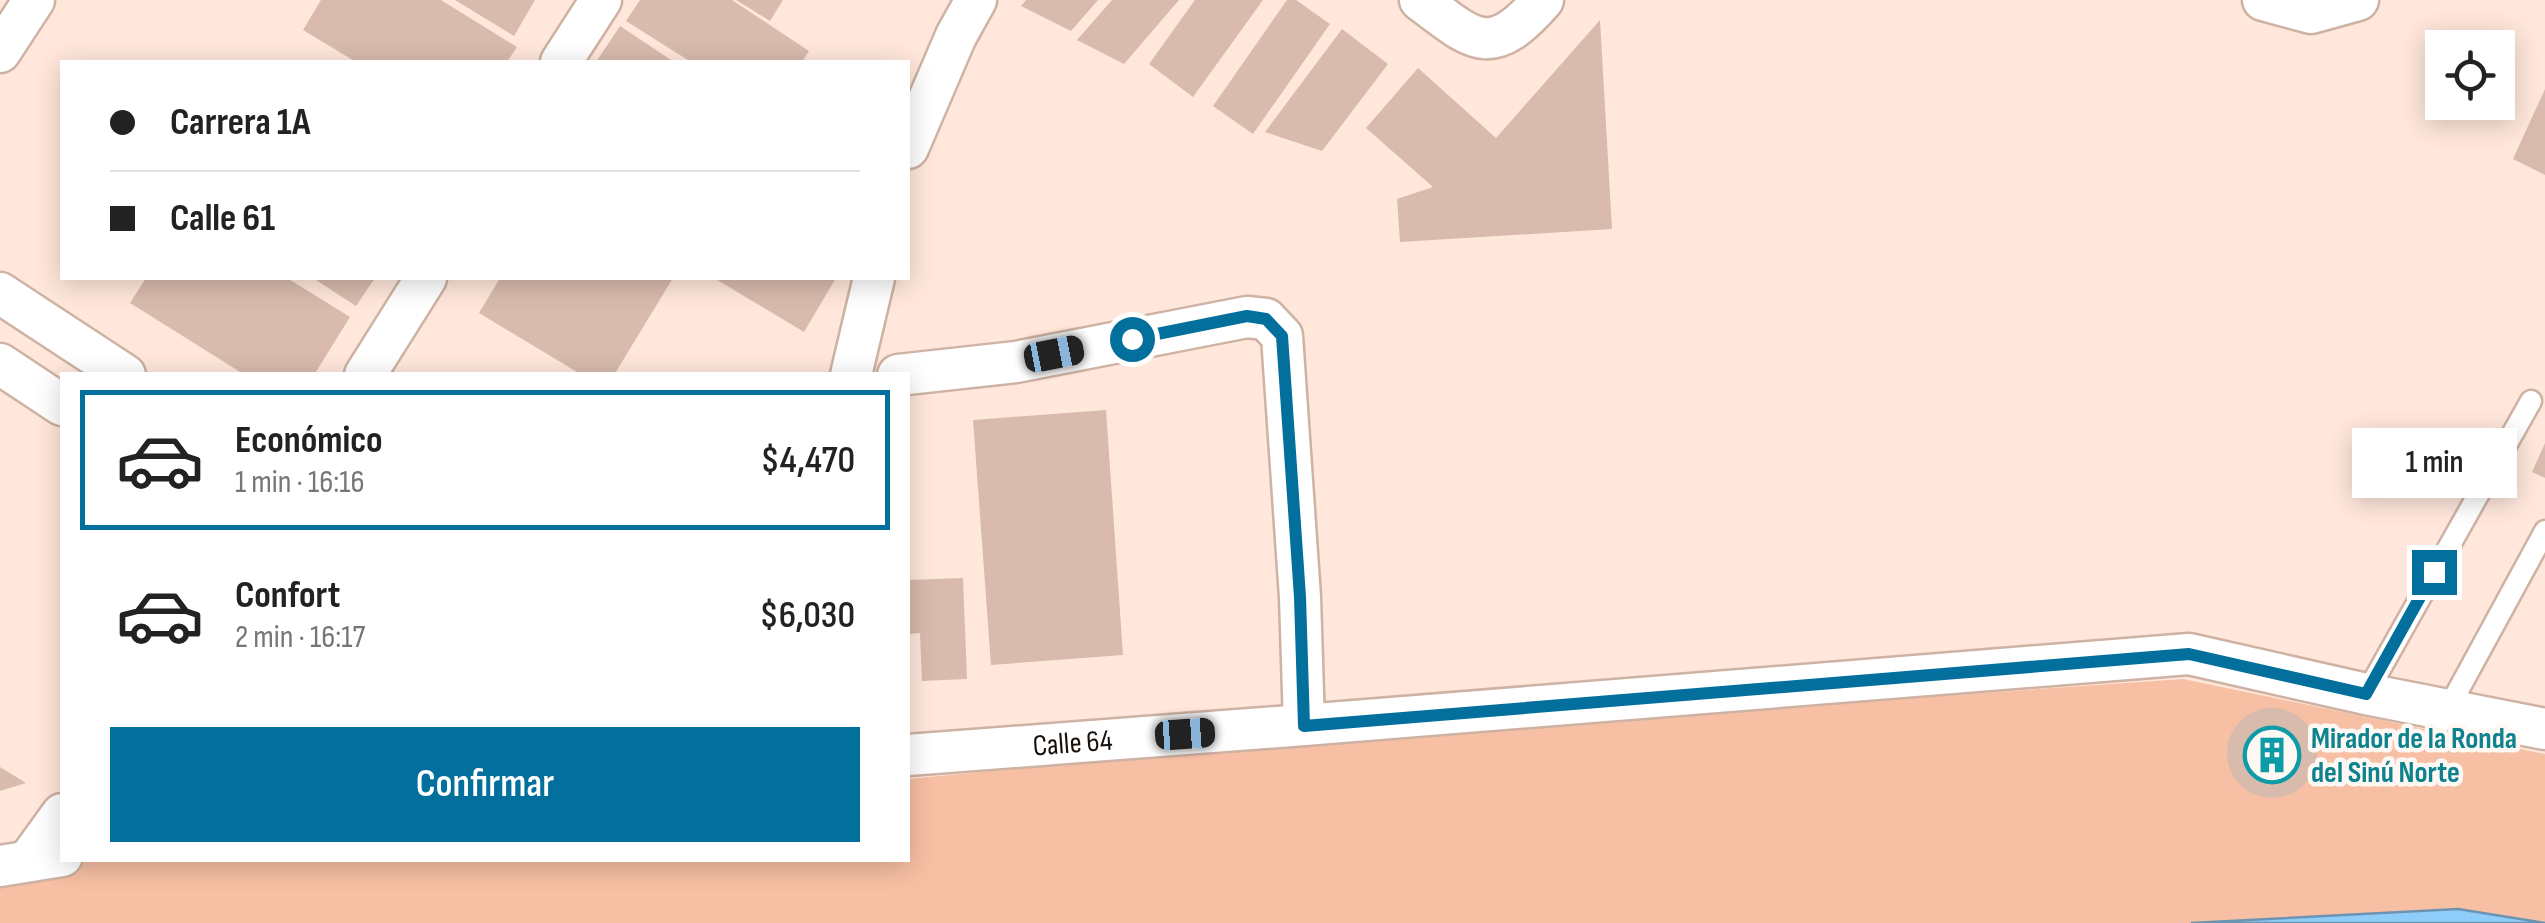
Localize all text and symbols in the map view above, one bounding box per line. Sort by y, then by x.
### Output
map controls [2425,30,2515,120]
button: locate [2425,30,2515,120]
text: Carrera 1A [170,100,310,145]
text: Calle 61 [170,196,275,241]
route start [1110,317,1155,362]
car [1022,334,1086,374]
icon: car [115,415,205,505]
text: Económico [235,418,383,463]
callout: 1 min [2352,427,2516,497]
text: $4,470 [760,438,855,483]
text: 1 min [2405,443,2464,482]
text: 1 min · 16:16 [235,463,365,502]
route end [2412,550,2457,595]
icon: car [115,570,205,660]
text: Confort [235,573,340,618]
text: $6,030 [759,593,855,638]
text: 2 min · 16:17 [235,618,365,657]
car [1154,717,1216,751]
place label: Mirador de la Ronda del Sinú Norte [2311,721,2517,791]
street label: Calle 64 [1031,723,1114,764]
building icon: Mirador de la Ronda del Sinú Norte [2242,725,2302,785]
button: Confirmar [110,727,860,842]

